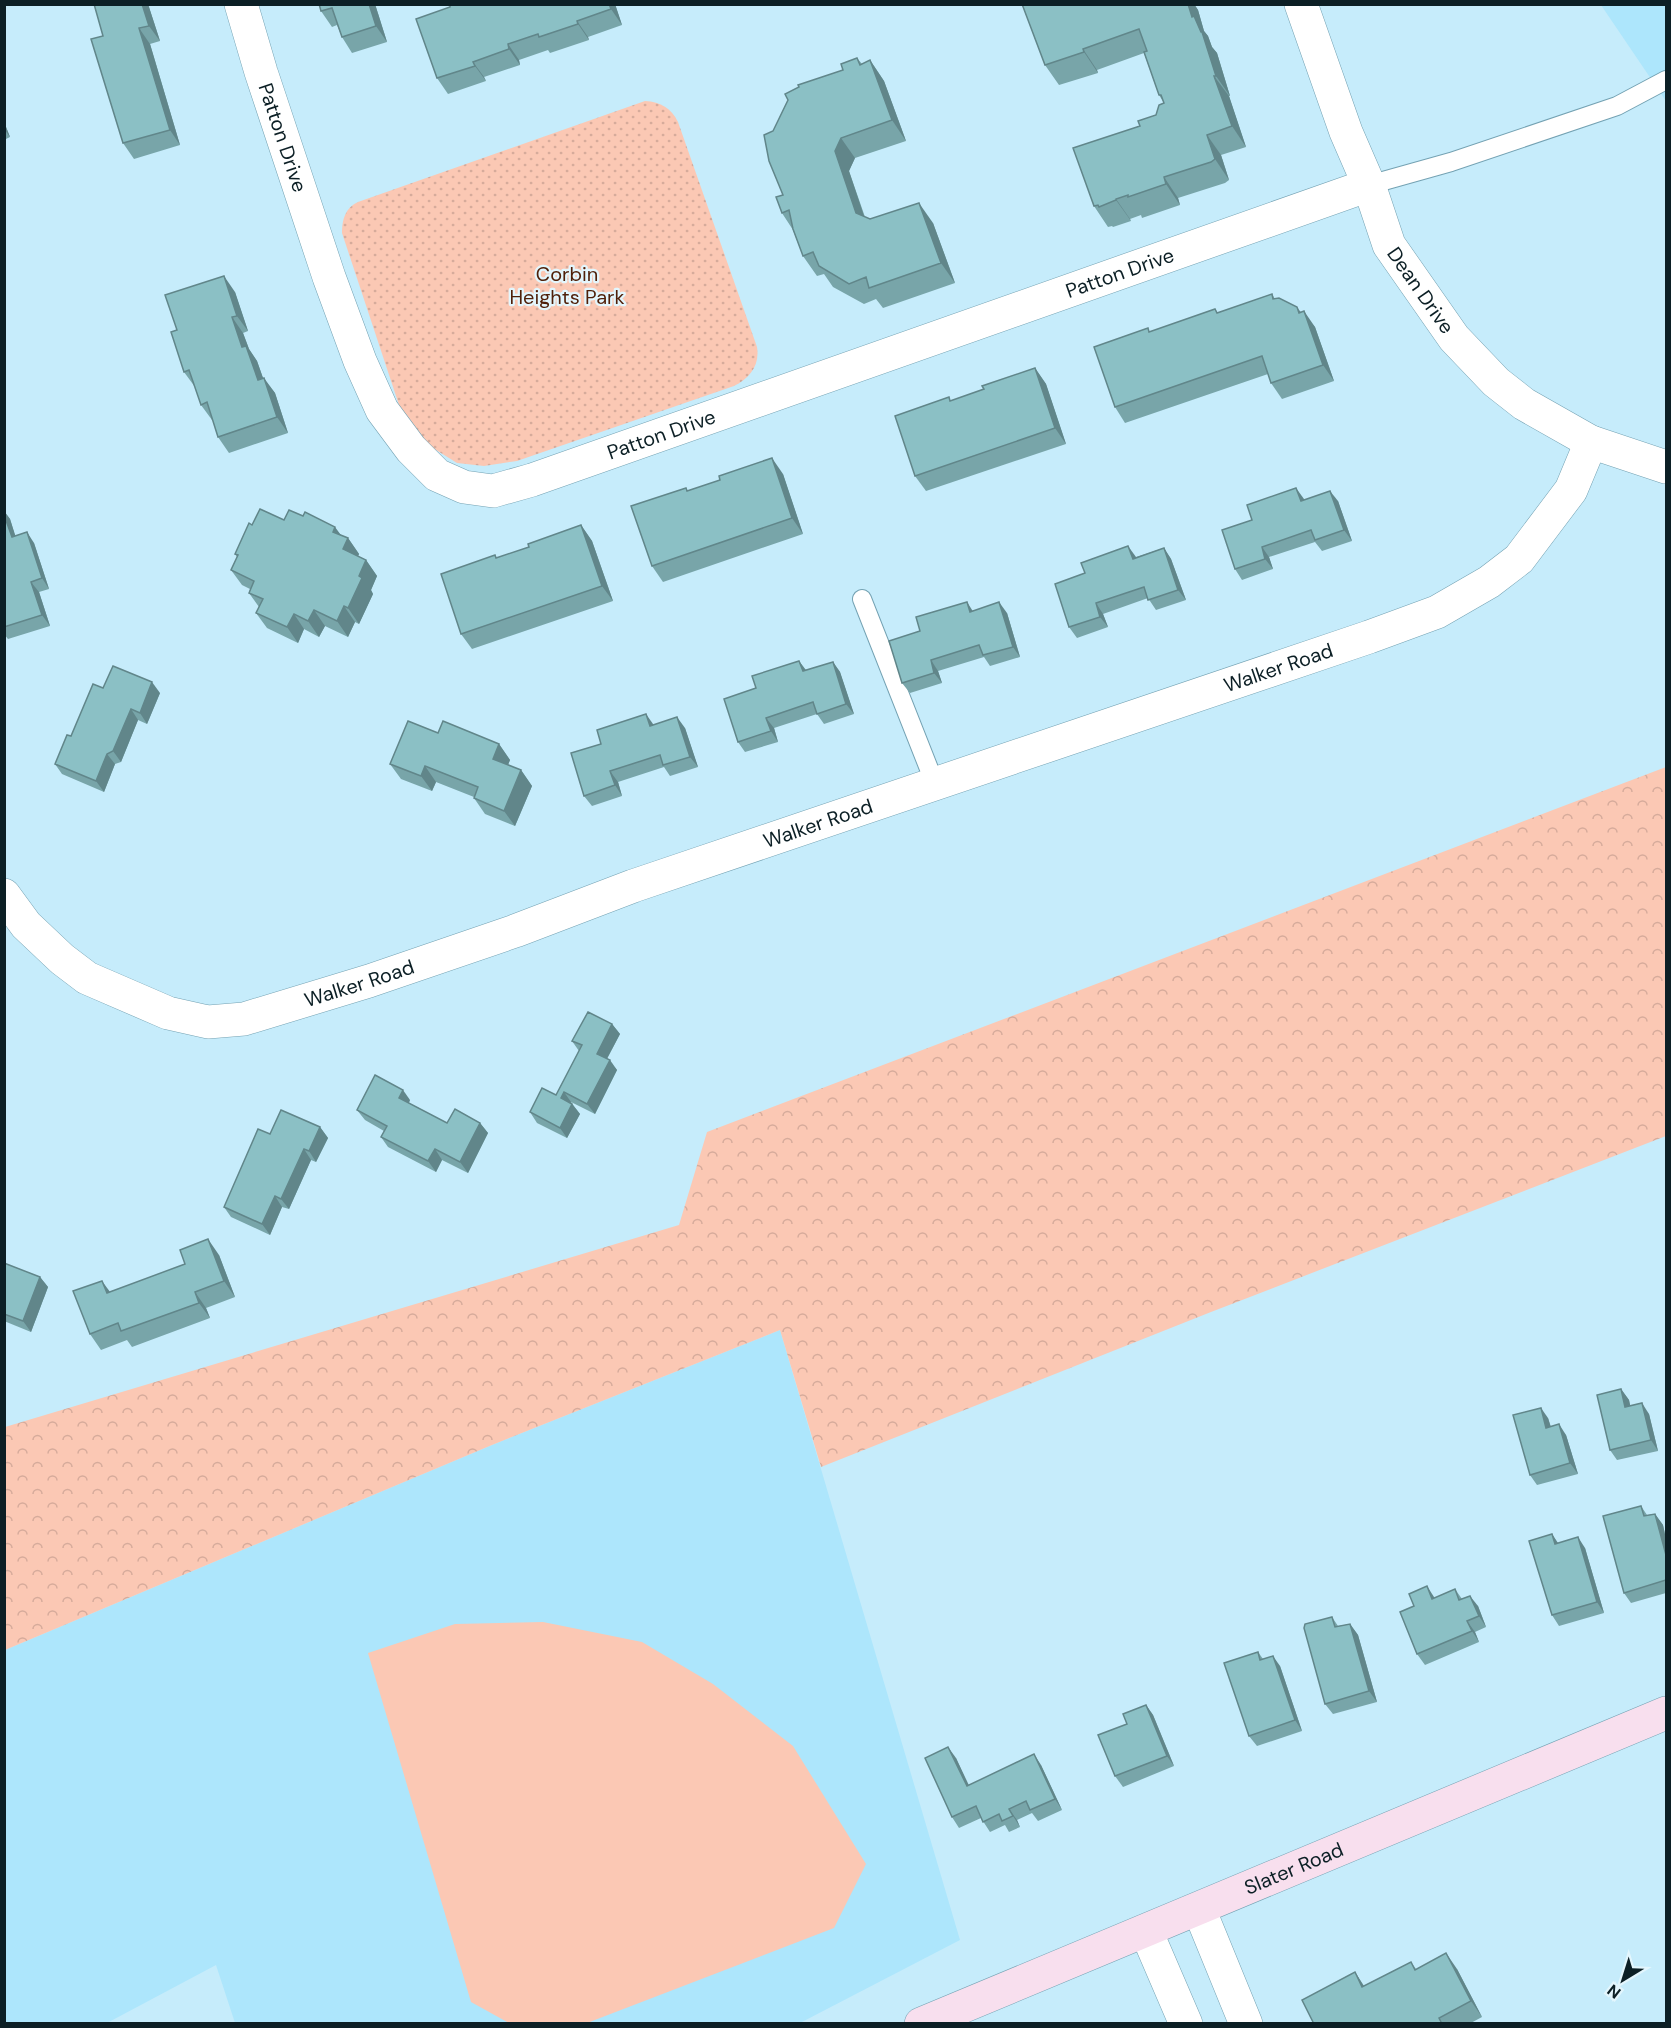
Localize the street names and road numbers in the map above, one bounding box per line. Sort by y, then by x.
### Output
street label: Patton Drive [253,80,313,195]
street label: Patton Drive [1062,242,1177,304]
street label: Dean Drive [1381,242,1460,339]
street label: Patton Drive [604,403,719,465]
street label: Walker Road [1220,637,1336,698]
street label: Walker Road [760,793,876,854]
street label: Walker Road [301,954,417,1013]
street label: Slater Road [1240,1836,1347,1901]

